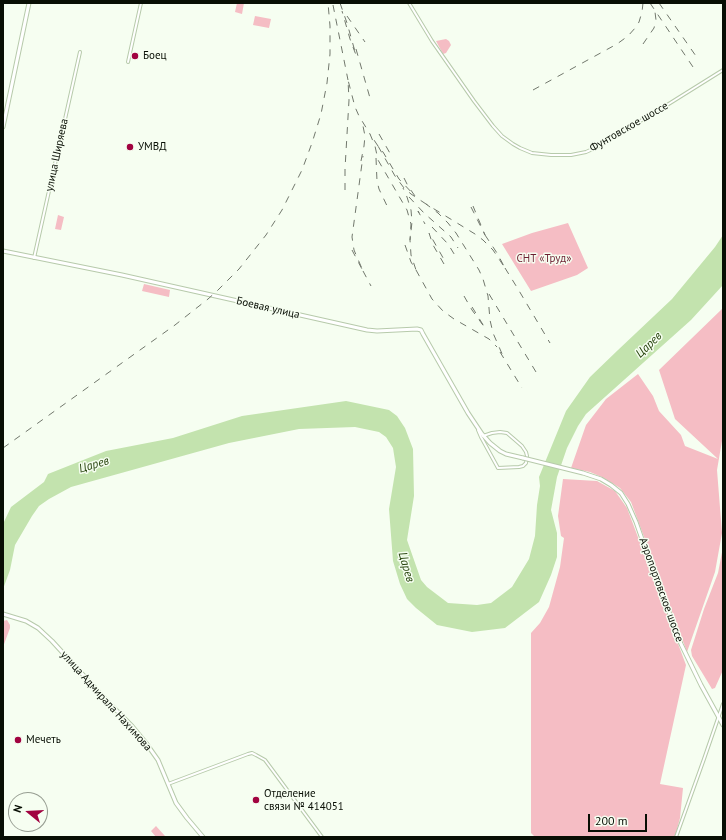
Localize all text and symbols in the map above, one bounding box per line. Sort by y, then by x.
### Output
place label: Боец [143,49,167,63]
marker: Боец [130,51,140,61]
street label: Фунтовское шоссе [587,99,671,155]
street label: улица Ширяева [43,117,71,193]
place label: УМВД [138,140,167,154]
marker: УМВД [125,142,135,152]
park label: СНТ «Труд» [517,252,571,266]
street label: Боевая улица [235,294,301,322]
water label: Царев [633,329,665,361]
water label: Царев [77,454,111,476]
street label: Аэропортовское шоссе [636,536,686,644]
water label: Царев [395,550,417,584]
street label: улица Адмирала Нахимова [58,648,154,754]
place label: Мечеть [26,733,61,747]
marker: Мечеть [13,735,23,745]
place label: Отделение связи № 414051 [264,787,344,813]
north arrow [8,792,48,832]
marker: Отделение связи № 414051 [251,795,261,805]
text: N [10,803,25,814]
scale bar [590,806,649,832]
text: 200 m [595,813,628,828]

